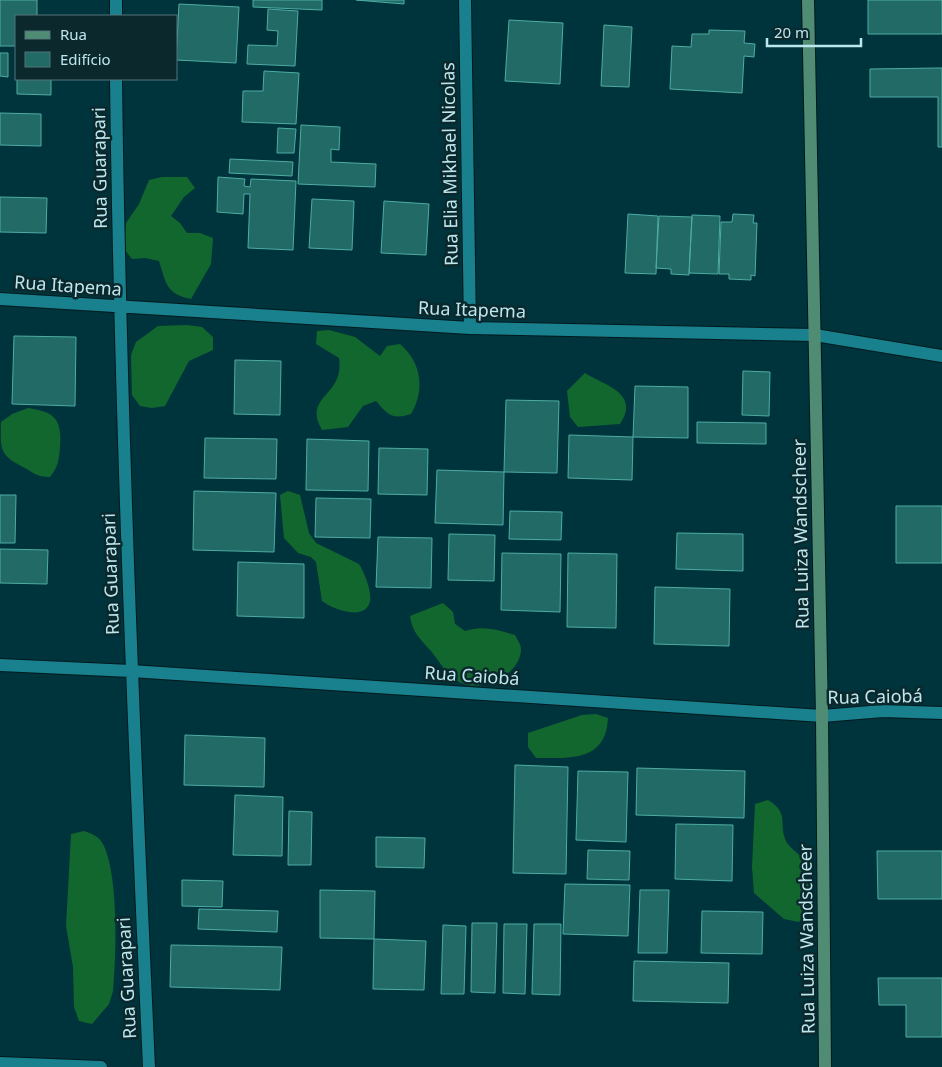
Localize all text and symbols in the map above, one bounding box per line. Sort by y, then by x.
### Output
legend [15,15,178,80]
scale bar [767,15,861,47]
text: 20 m [774,22,809,42]
text: Rua [60,24,87,44]
text: Edifício [60,49,111,69]
street label: Rua Elia Mikhael Nicolas [435,62,463,266]
street label: Rua Guarapari [86,107,112,229]
street label: Rua Itapema [13,269,123,301]
street label: Rua Itapema [418,295,526,323]
street label: Rua Luiza Wandscheer [786,438,814,629]
street label: Rua Guarapari [96,513,124,635]
street label: Rua Caiobá [424,660,520,690]
street label: Rua Caiobá [827,683,923,709]
street label: Rua Luiza Wandscheer [792,843,820,1034]
street label: Rua Guarapari [111,917,141,1040]

